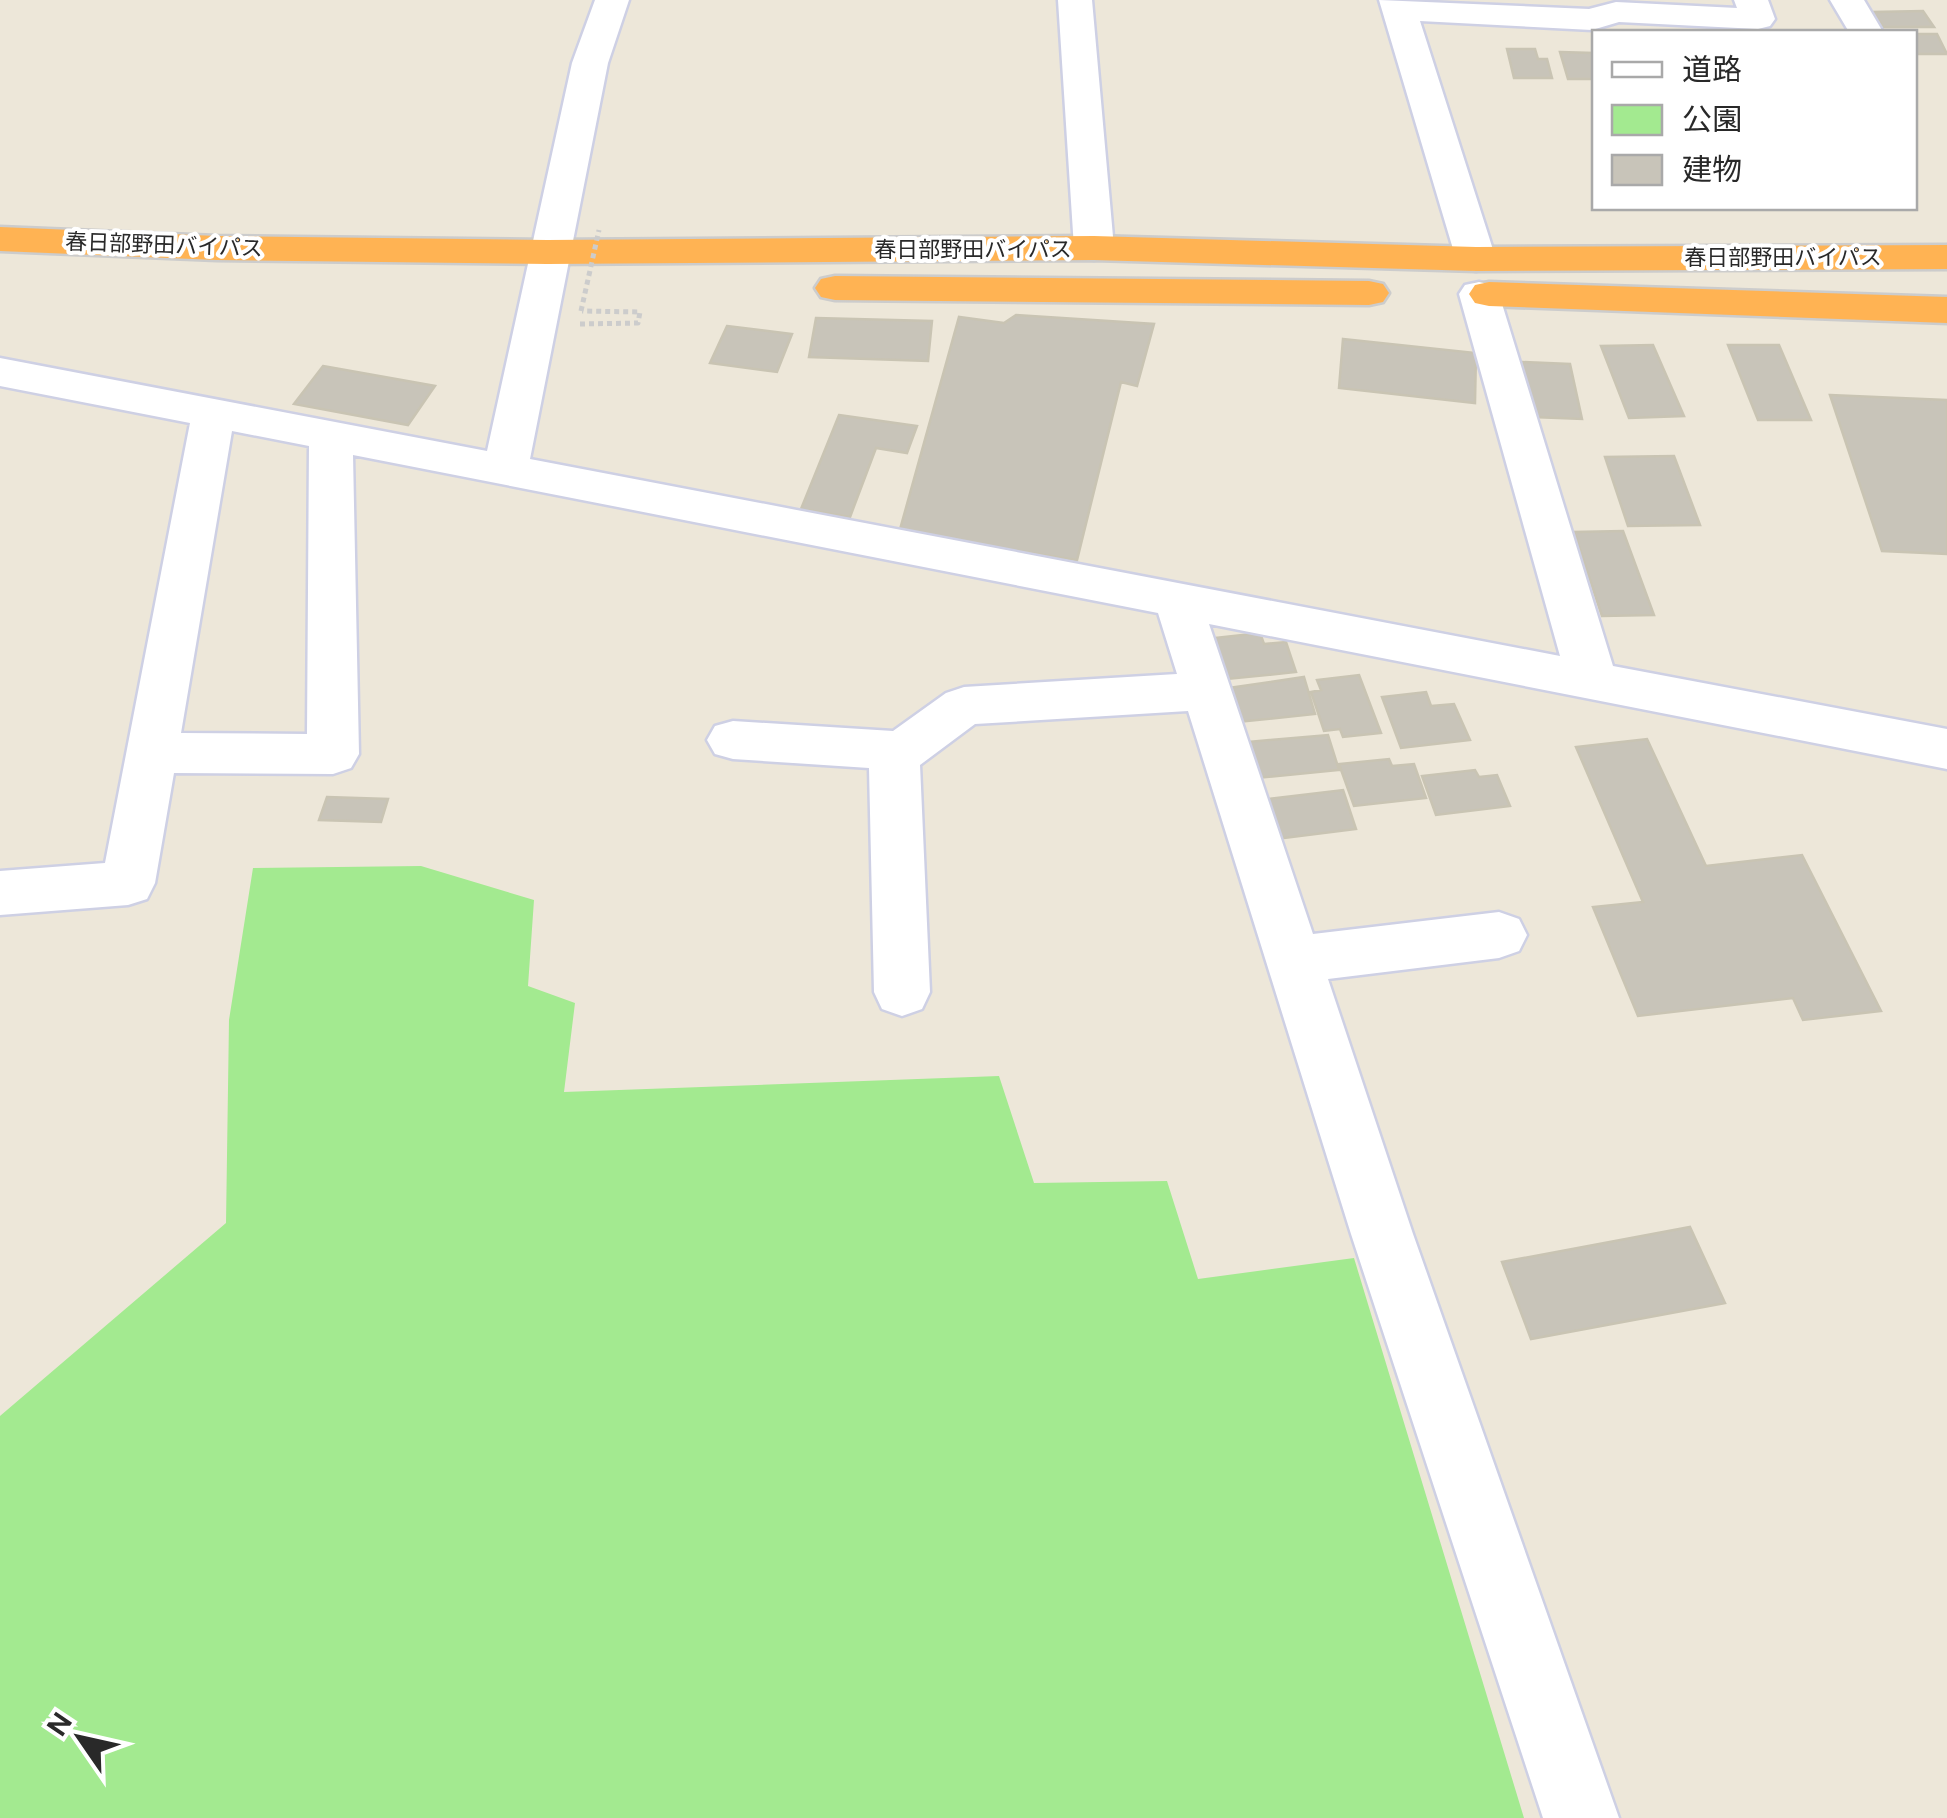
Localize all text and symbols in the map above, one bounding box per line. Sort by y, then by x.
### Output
legend [1592,30,1917,210]
text: 道路 [1682,50,1742,89]
text: 公園 [1682,100,1742,139]
text: 建物 [1682,150,1742,189]
street label: 春日部野田バイパス [65,227,263,263]
street label: 春日部野田バイパス [874,235,1072,264]
street label: 春日部野田バイパス [1684,243,1882,272]
north arrow [30,1688,130,1788]
text: N [39,1705,81,1743]

